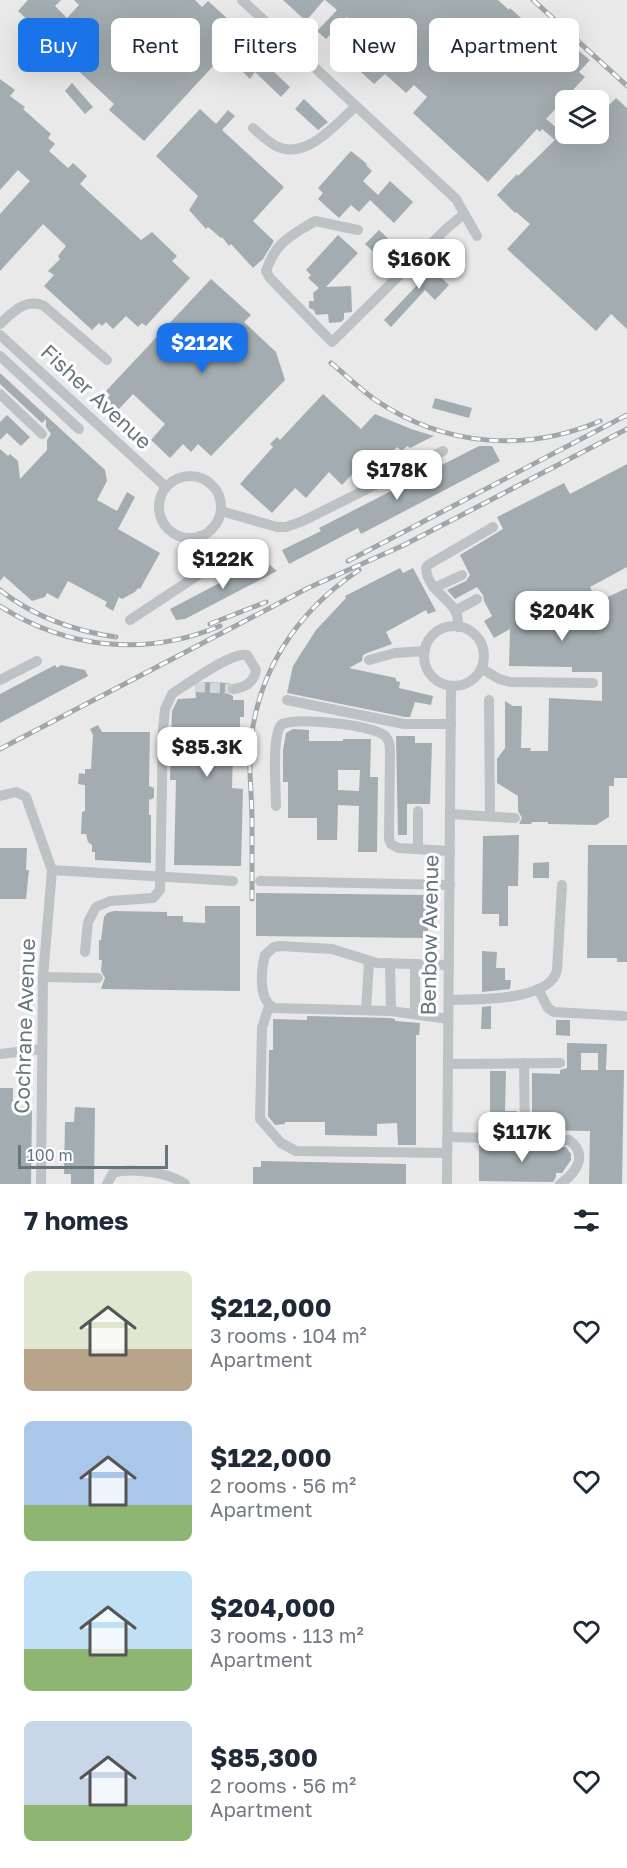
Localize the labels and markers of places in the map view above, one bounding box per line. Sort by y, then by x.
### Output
pin: $160K [377,239,461,290]
pin: $212K [160,323,244,374]
pin: $178K [355,450,439,501]
pin: $122K [181,539,265,590]
pin: $204K [520,591,604,642]
pin: $85.3K [158,727,256,778]
pin: $117K [480,1112,564,1163]

